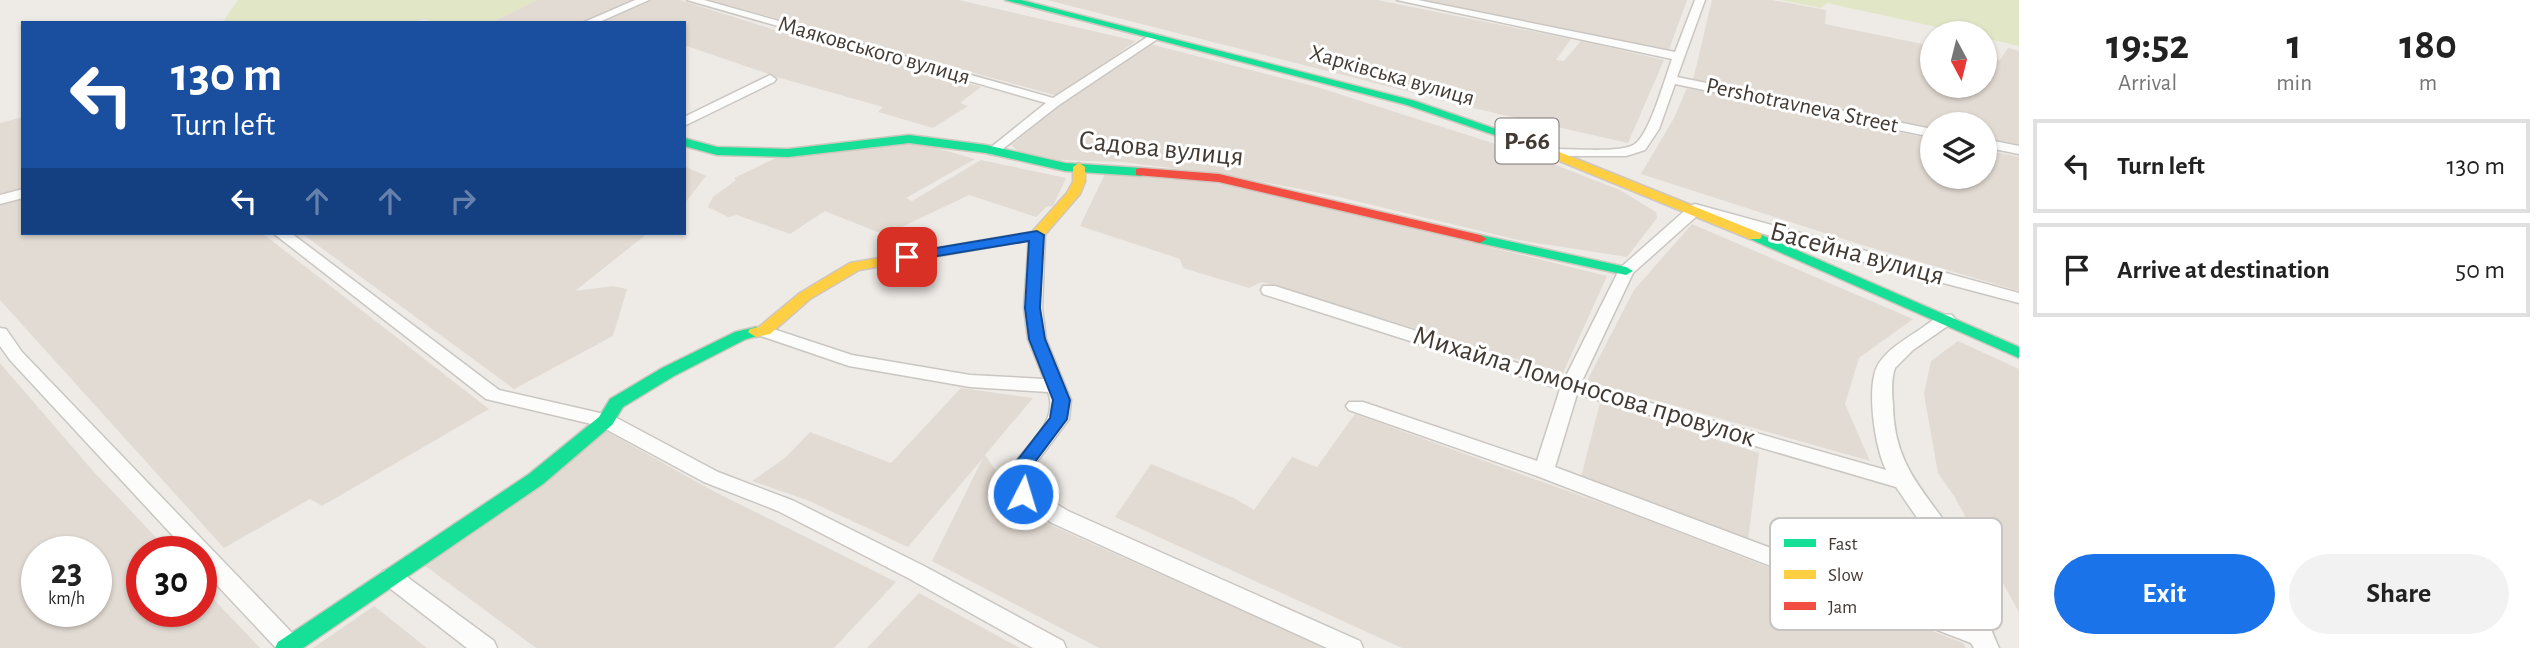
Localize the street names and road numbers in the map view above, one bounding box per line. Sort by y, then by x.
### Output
street label: Маяковського вулиця [775,13,973,89]
street label: Харківська вулиця [1307,41,1477,111]
street label: Pershotravneva Street [1704,74,1901,138]
road number: Р-66 [1496,118,1558,164]
street label: Садова вулиця [1077,126,1245,172]
street label: Басейна вулиця [1767,217,1947,291]
street label: Михайла Ломоносова провулок [1410,322,1759,453]

